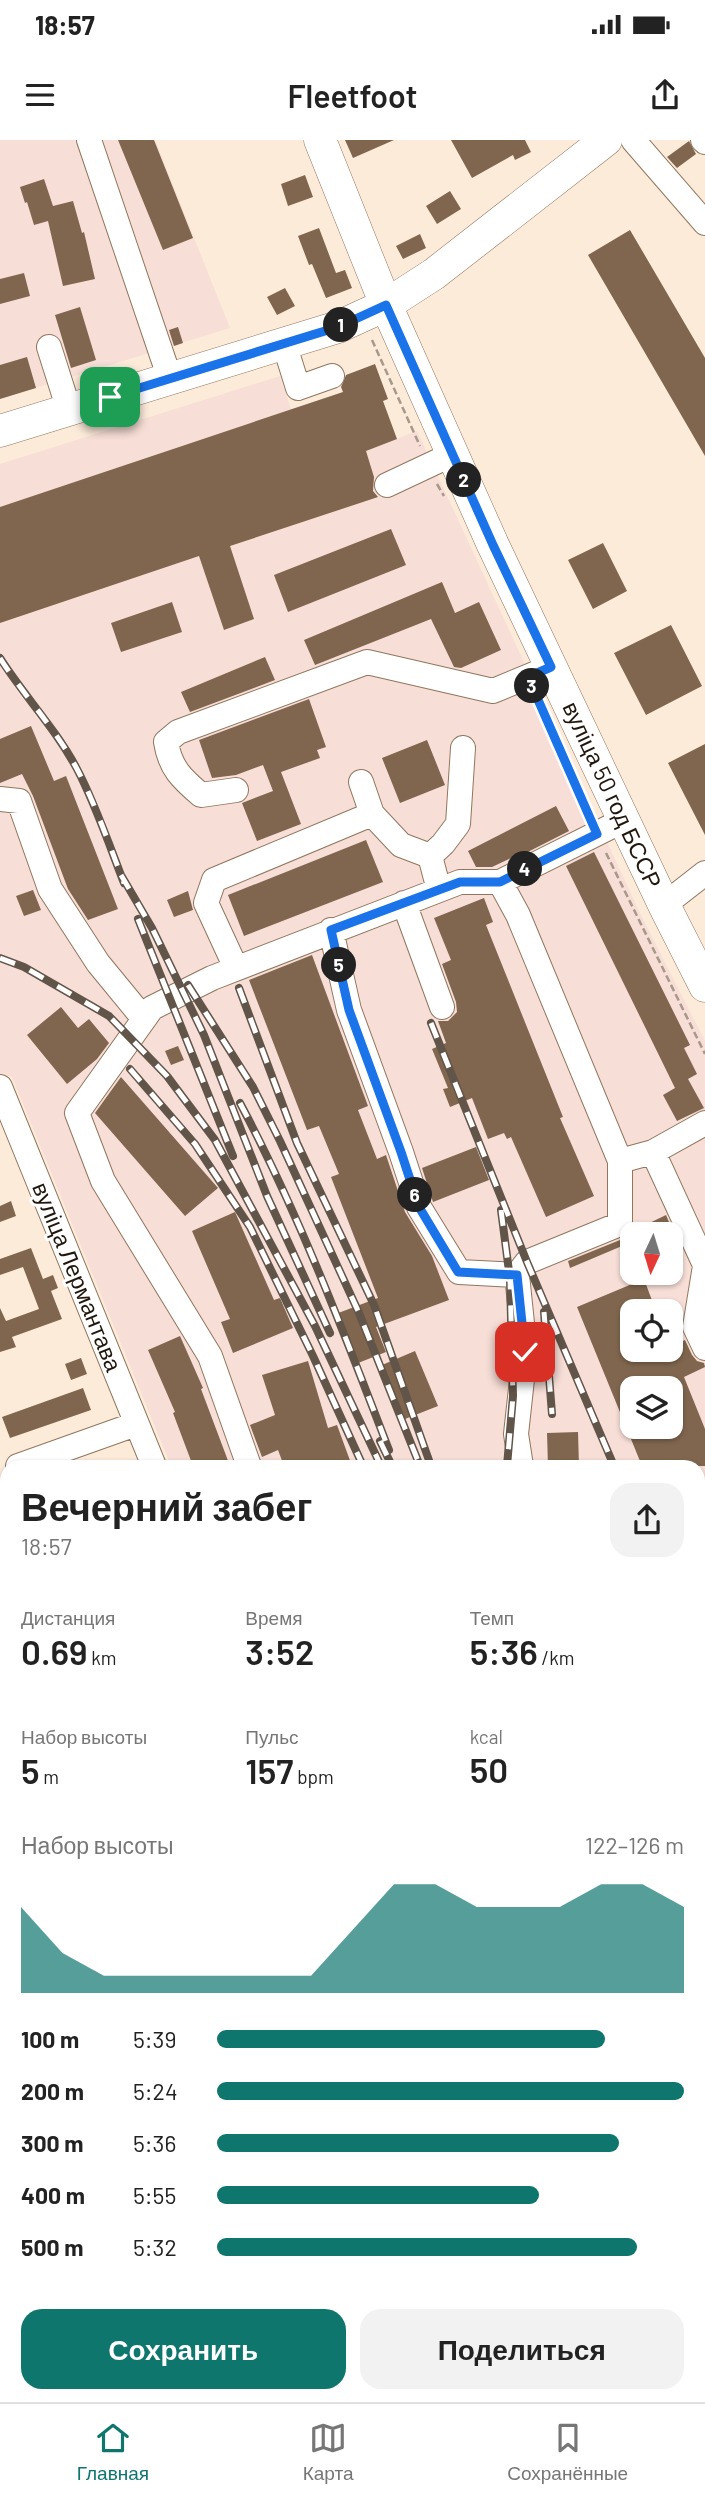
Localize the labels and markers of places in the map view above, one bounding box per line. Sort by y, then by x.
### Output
pin: 1 [324,308,358,342]
pin [80,367,140,427]
pin: 2 [447,462,482,498]
pin: 3 [514,668,550,704]
pin: 4 [508,852,542,886]
pin: 5 [322,948,356,982]
pin: 6 [398,1178,432,1212]
pin [495,1322,555,1382]

